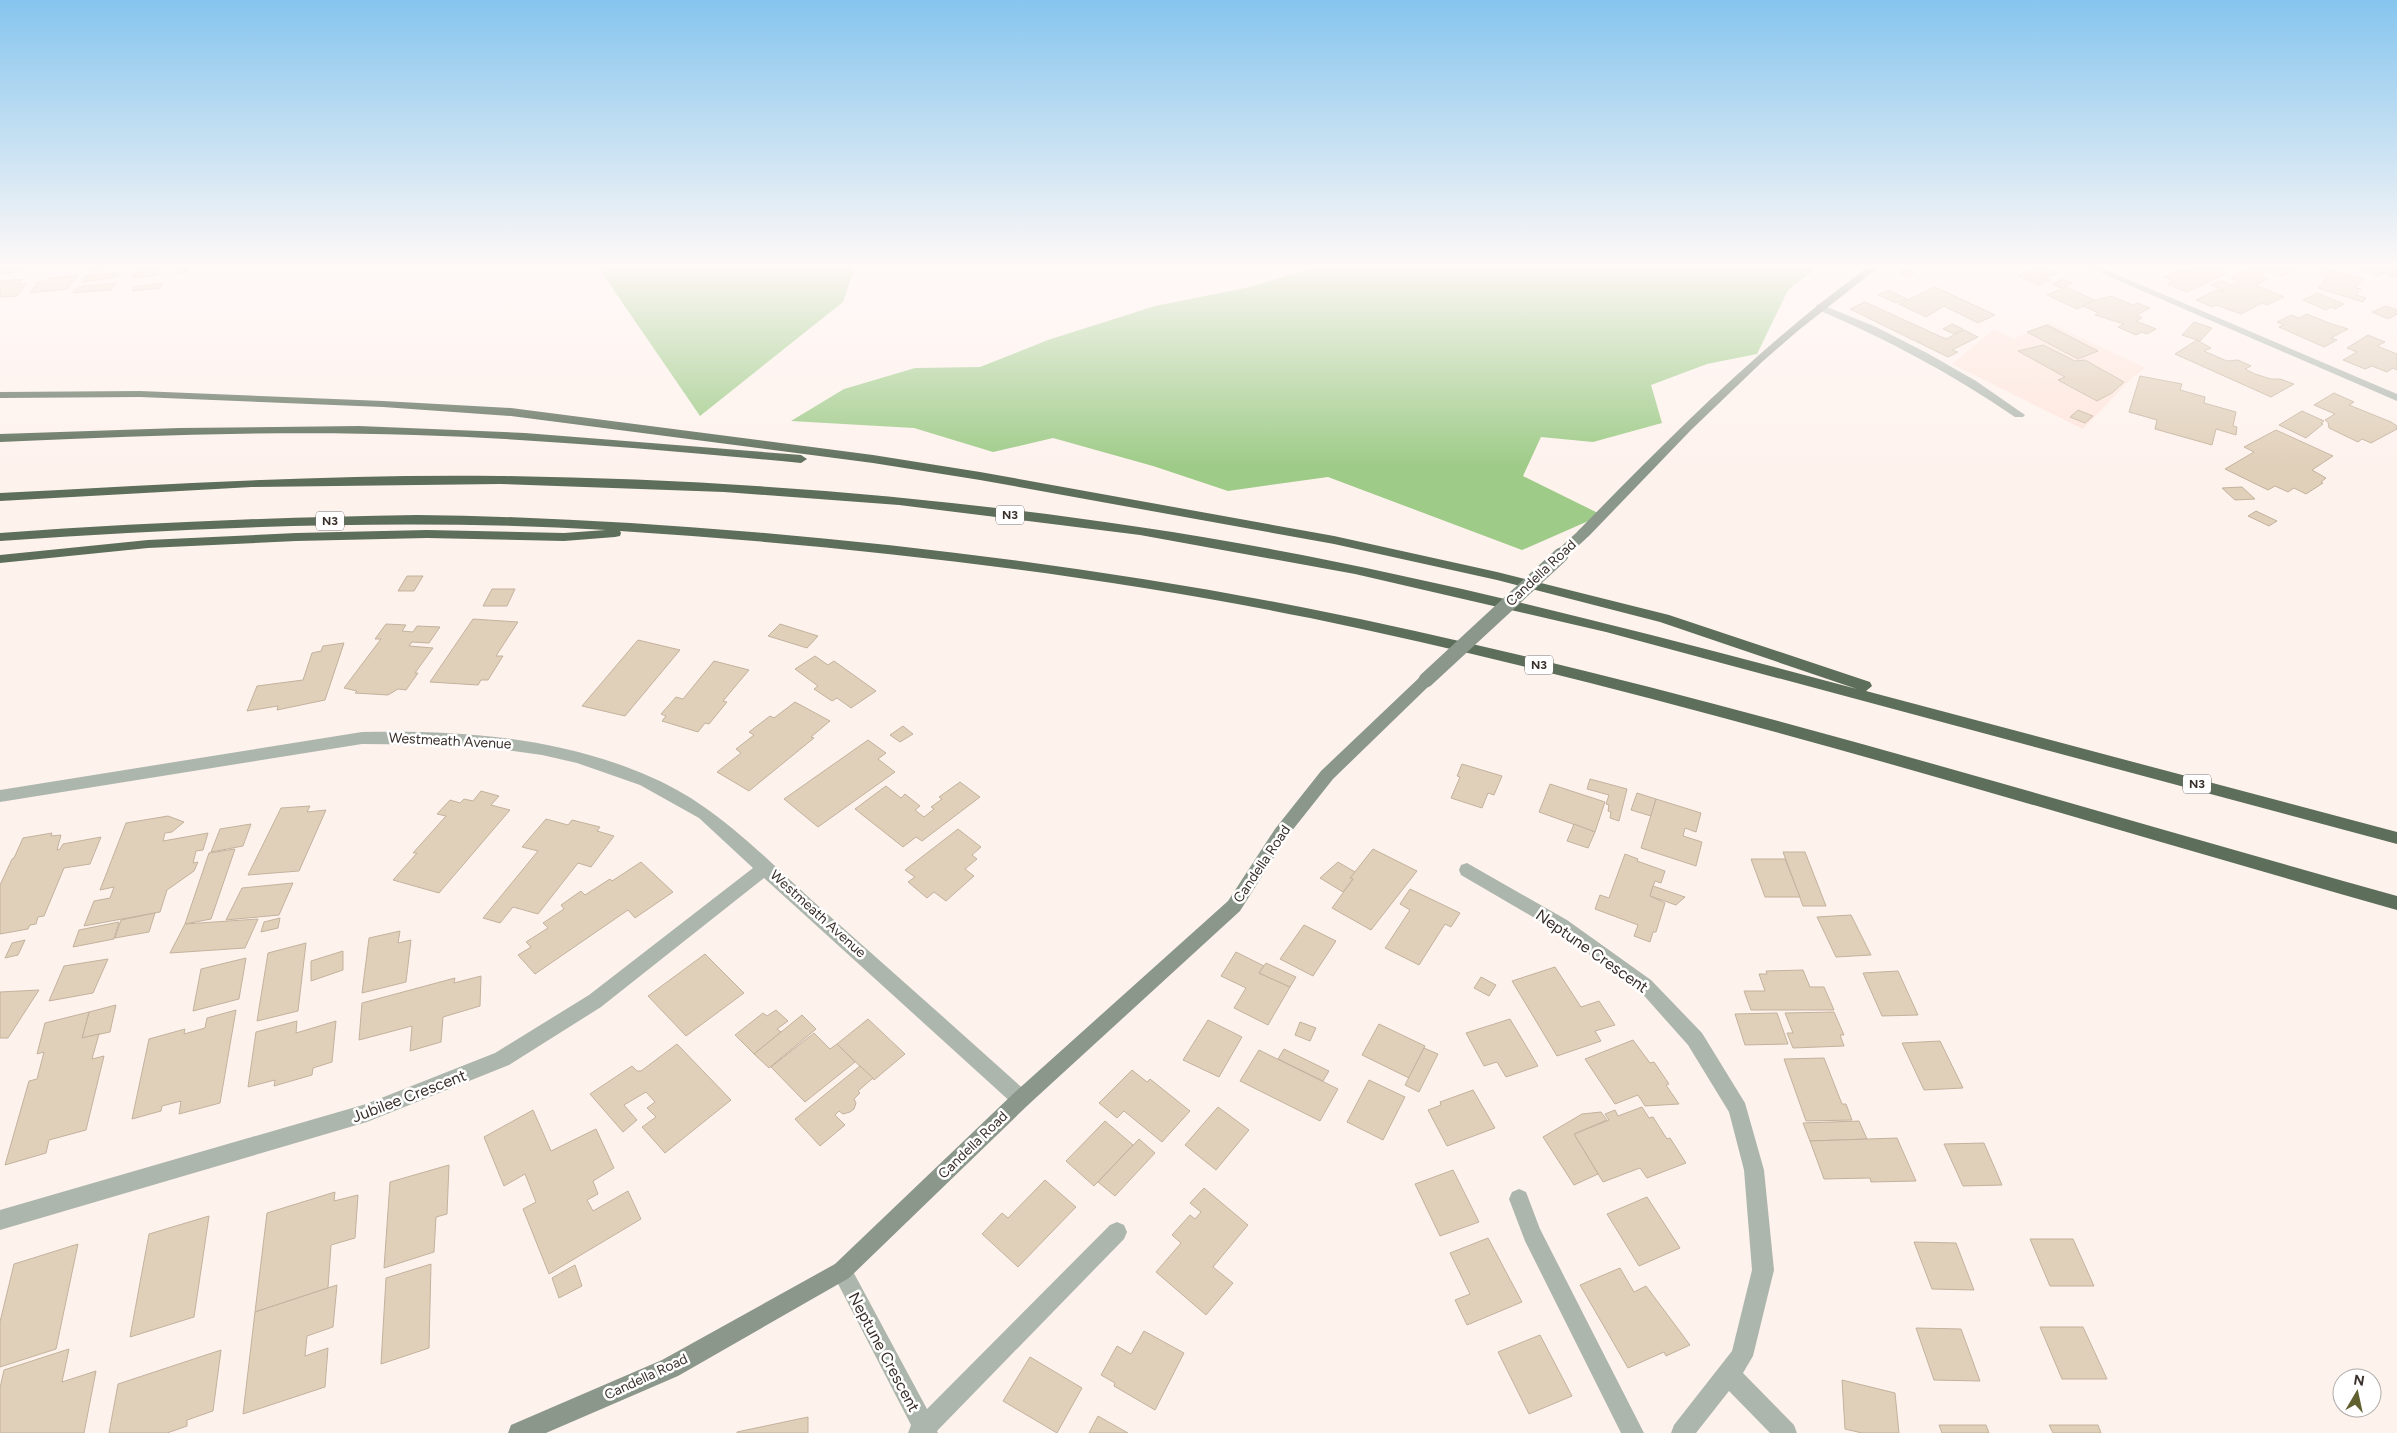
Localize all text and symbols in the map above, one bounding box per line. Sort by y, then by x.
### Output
road number: N3 [996,506,1024,524]
road number: N3 [316,512,344,530]
street label: Candella Road [1502,536,1580,610]
road number: N3 [1525,656,1553,674]
street label: Westmeath Avenue [388,729,512,753]
road number: N3 [2183,774,2211,794]
street label: Candella Road [1230,822,1294,906]
street label: Westmeath Avenue [767,867,870,962]
street label: Neptune Crescent [1532,905,1652,997]
street label: Jubilee Crescent [349,1066,469,1126]
street label: Candella Road [935,1108,1011,1182]
street label: Neptune Crescent [844,1289,924,1415]
street label: Candella Road [602,1350,690,1404]
north arrow [2332,1368,2382,1418]
text: N [2352,1371,2366,1390]

